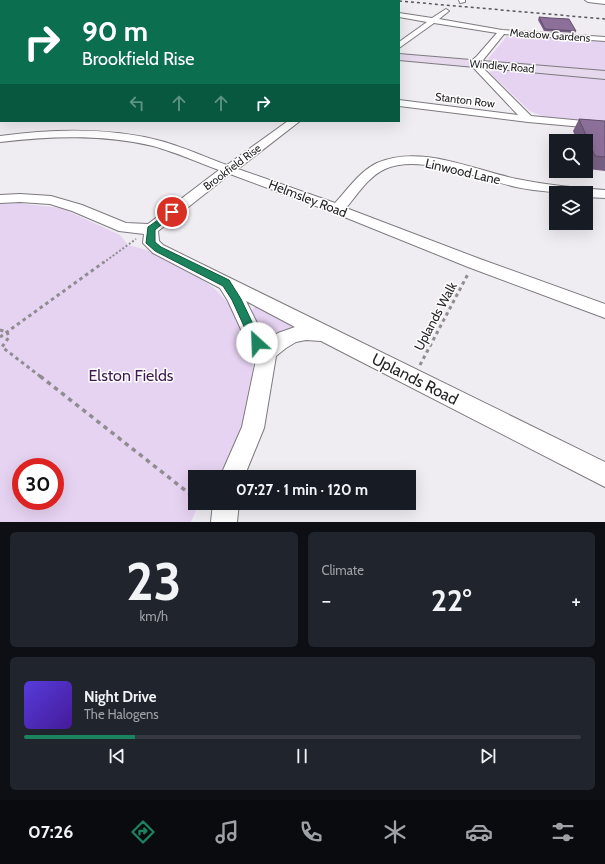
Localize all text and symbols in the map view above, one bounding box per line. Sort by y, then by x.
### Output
text: 90 m [82,14,148,48]
icon: right [16,16,68,68]
street label: Meadow Gardens [509,25,591,45]
text: Brookfield Rise [82,48,194,70]
street label: Windley Road [469,56,535,76]
street label: Stanton Row [434,89,496,111]
icon: left [126,92,148,114]
icon: ahead [168,92,190,114]
icon: ahead [210,92,232,114]
icon: right [252,92,274,114]
map controls [549,134,593,230]
button: search [549,134,593,178]
street label: Brookfield Rise [200,141,264,193]
street label: Linwood Lane [424,155,503,188]
street label: Helmsley Road [266,176,350,220]
button: layers [549,186,593,230]
pin [155,195,189,229]
icon: arrive [161,201,183,223]
street label: Uplands Walk [410,279,460,353]
position arrow [236,322,278,364]
street label: Uplands Road [369,349,461,409]
park label: Elston Fields [89,366,174,385]
speed limit sign: 30 [12,458,64,510]
text: 07:27 · 1 min · 120 m [236,481,368,499]
text: 23 [126,550,182,613]
text: Climate [322,562,364,578]
text: 22° [431,582,471,619]
text: − [322,587,331,614]
text: + [571,587,581,614]
text: km/h [140,608,168,624]
text: Night Drive [84,688,157,706]
text: The Halogens [84,706,159,722]
icon: previous [106,745,128,767]
icon: pause [291,745,313,767]
icon: next [477,745,499,767]
icon: directions [129,818,157,846]
icon: music [213,818,241,846]
icon: phone [297,818,325,846]
icon: climate [381,818,409,846]
icon: car [465,818,493,846]
icon: filters [549,818,577,846]
text: 07:26 [28,821,73,843]

